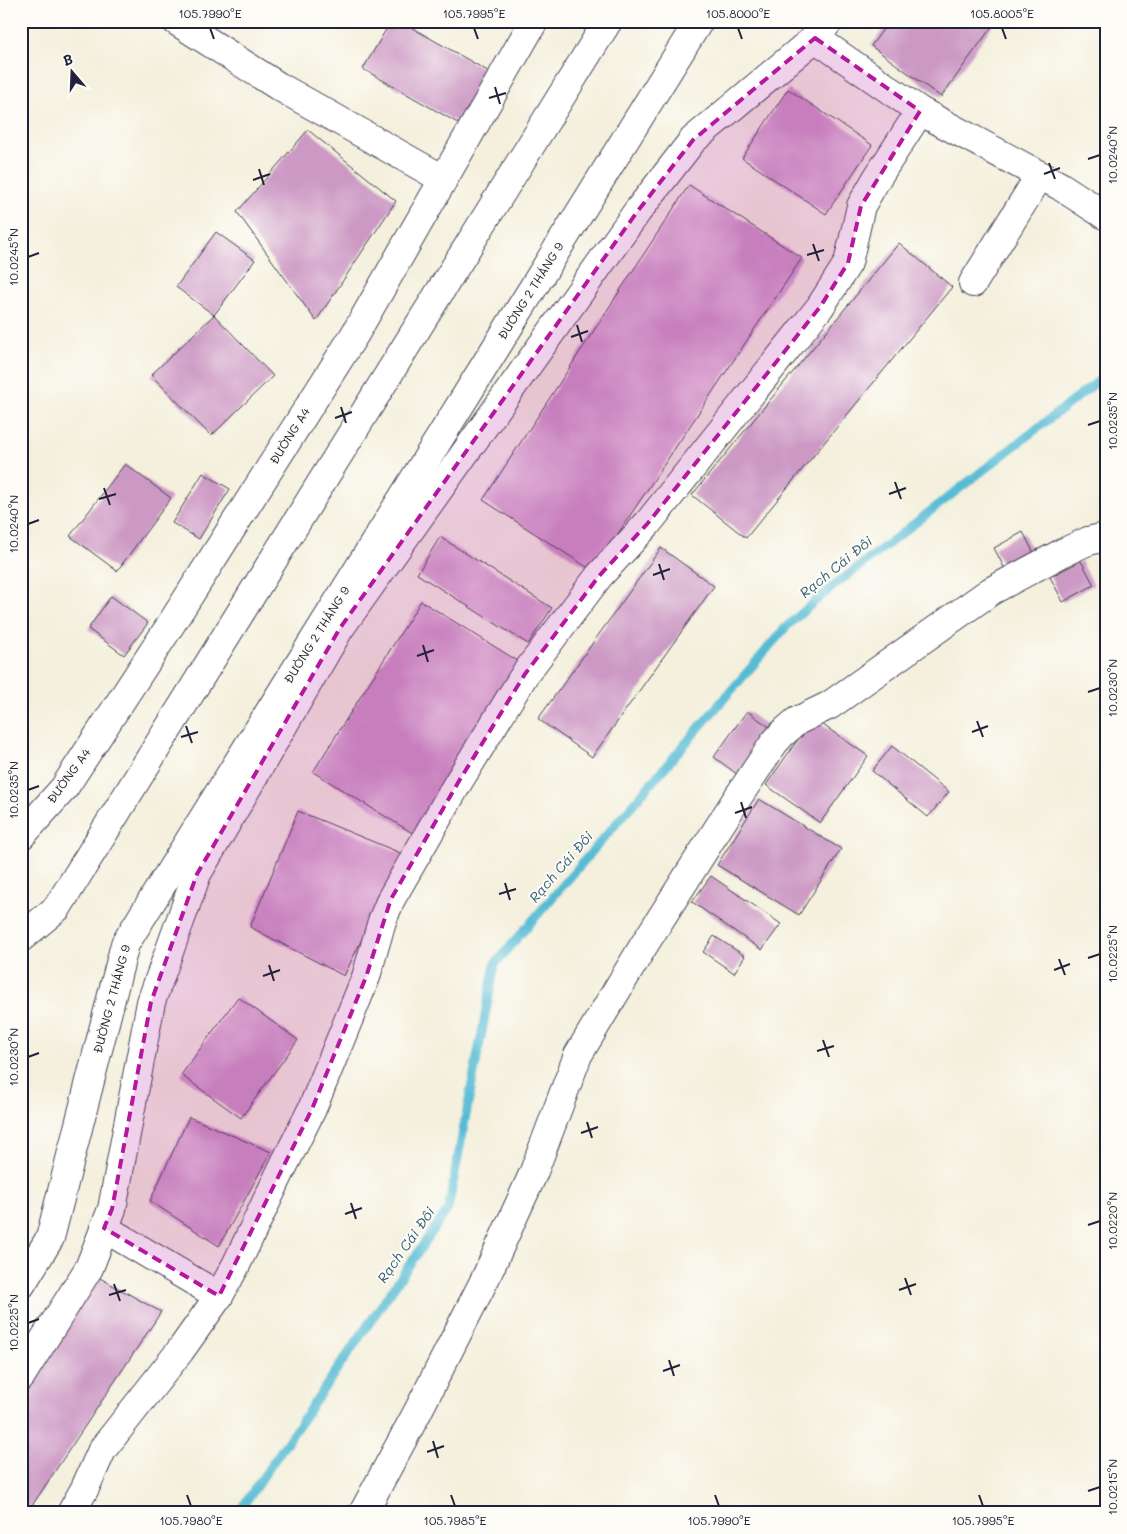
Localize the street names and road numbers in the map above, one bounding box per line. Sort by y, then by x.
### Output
street label: ĐƯỜNG 2 THÁNG 9 [494,239,566,342]
street label: ĐƯỜNG A4 [265,404,313,467]
street label: ĐƯỜNG 2 THÁNG 9 [280,583,352,686]
street label: ĐƯỜNG A4 [43,745,94,806]
street label: ĐƯỜNG 2 THÁNG 9 [89,943,133,1055]

